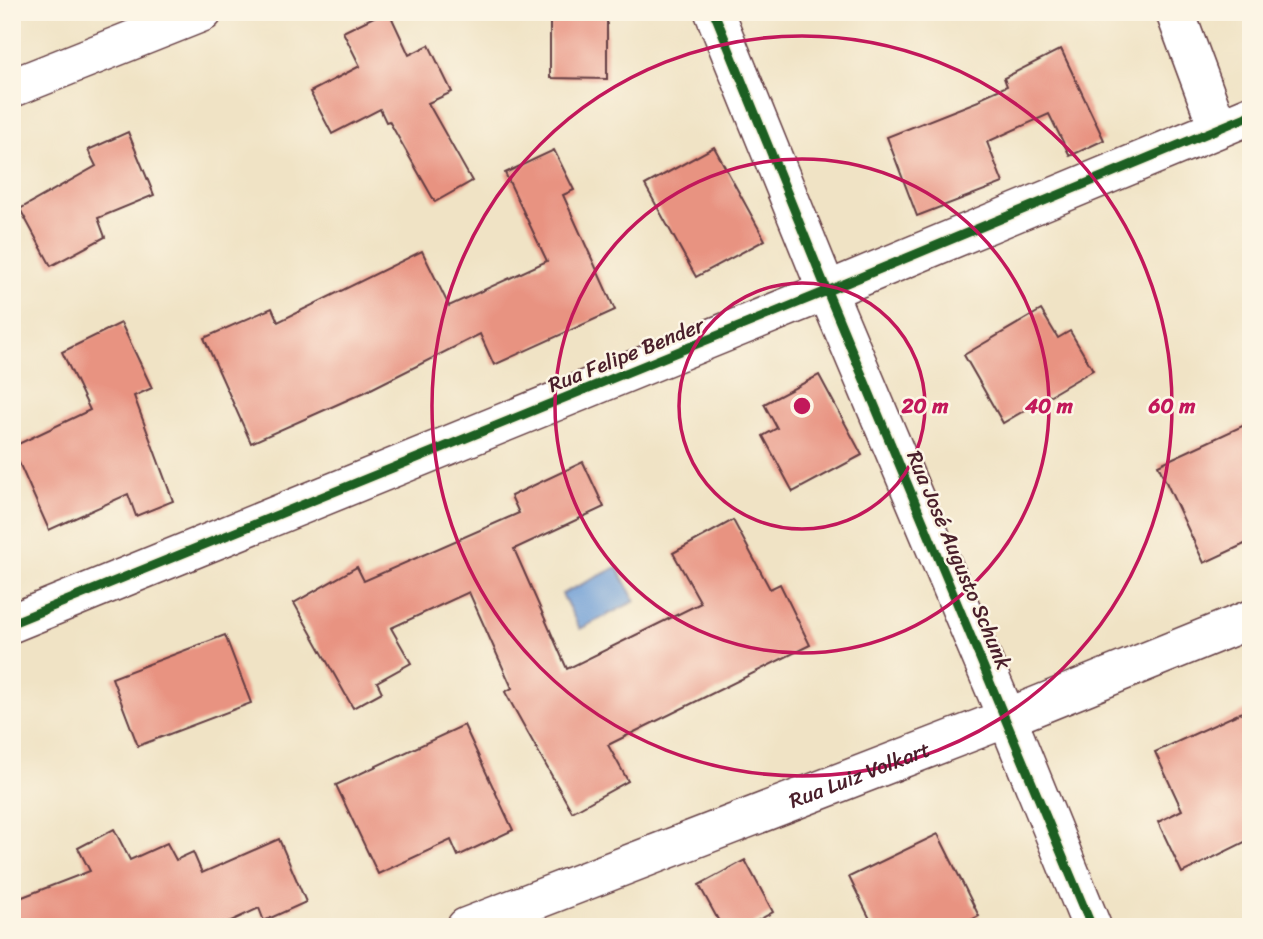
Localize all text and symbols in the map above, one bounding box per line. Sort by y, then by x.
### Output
street label: Rua Felipe Bender [542,306,711,404]
text: 20 m [901,387,949,425]
text: 40 m [1024,387,1074,425]
text: 60 m [1148,387,1196,425]
centre of rings [790,394,814,418]
street label: Rua José Augusto Schunk [896,444,1022,676]
street label: Rua Luiz Volkart [783,730,936,820]

